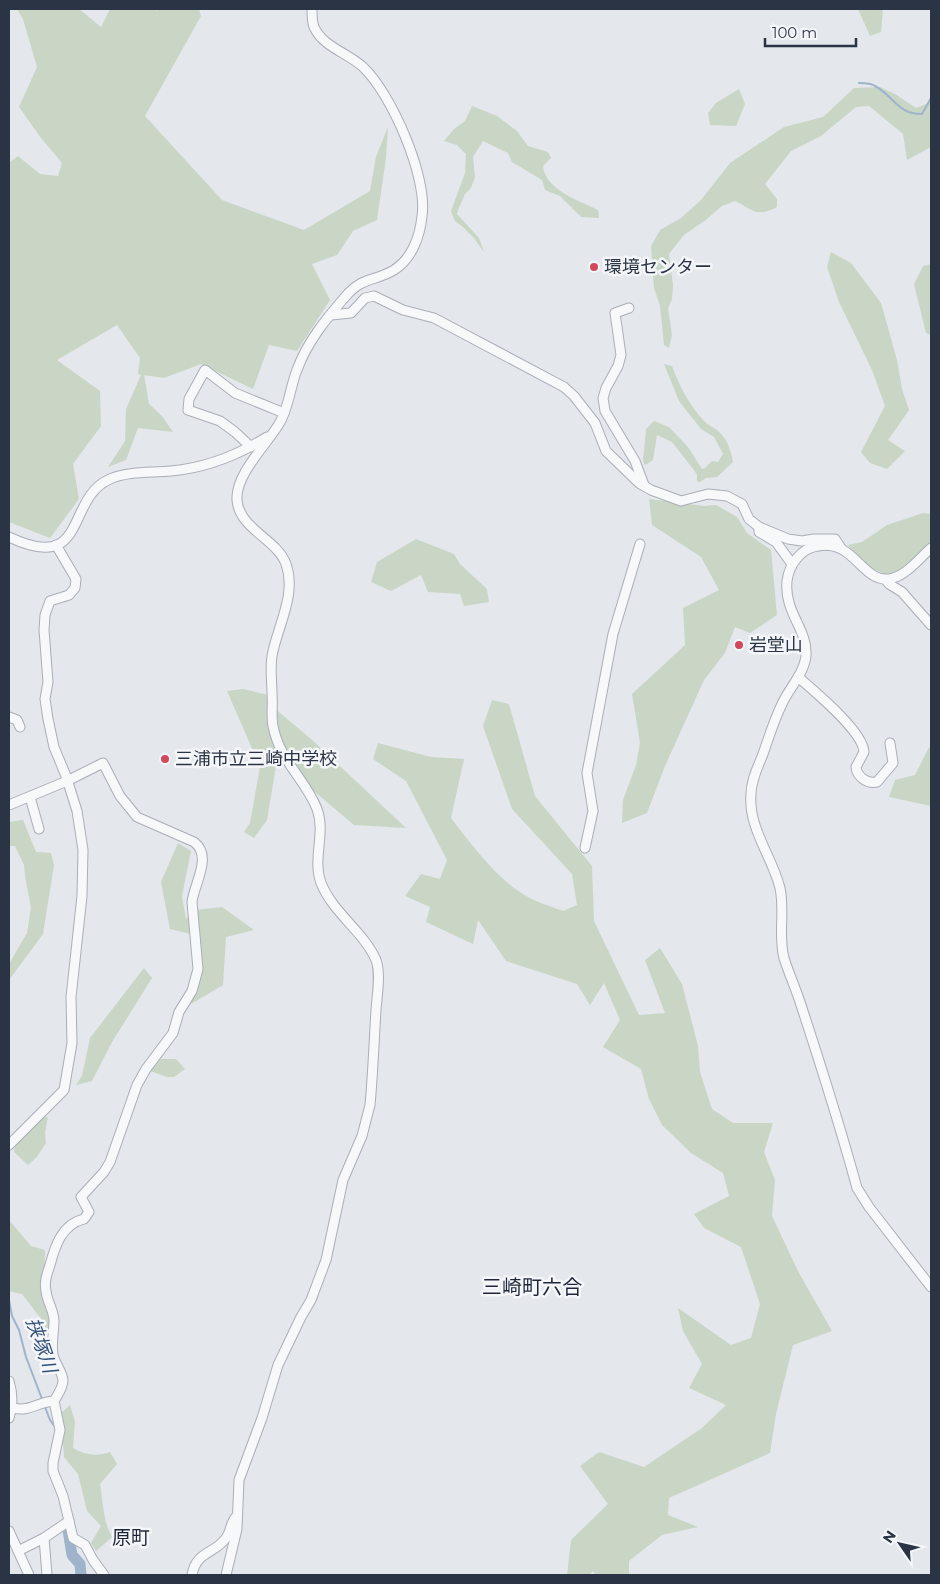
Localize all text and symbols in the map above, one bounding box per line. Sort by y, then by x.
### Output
scale bar [765,15,856,47]
text: 100 m [772,23,817,42]
place label: 環境センター [604,256,712,278]
marker: 環境センター [588,261,600,273]
place label: 岩堂山 [749,634,803,656]
marker: 岩堂山 [733,639,745,651]
place label: 三浦市立三崎中学校 [175,748,337,770]
marker: 三浦市立三崎中学校 [159,753,171,765]
district label: 三崎町六合 [482,1275,582,1299]
water label: 挟塚川 [21,1314,62,1378]
north arrow [875,1519,925,1569]
district label: 原町 [112,1526,150,1549]
text: N [879,1527,900,1546]

